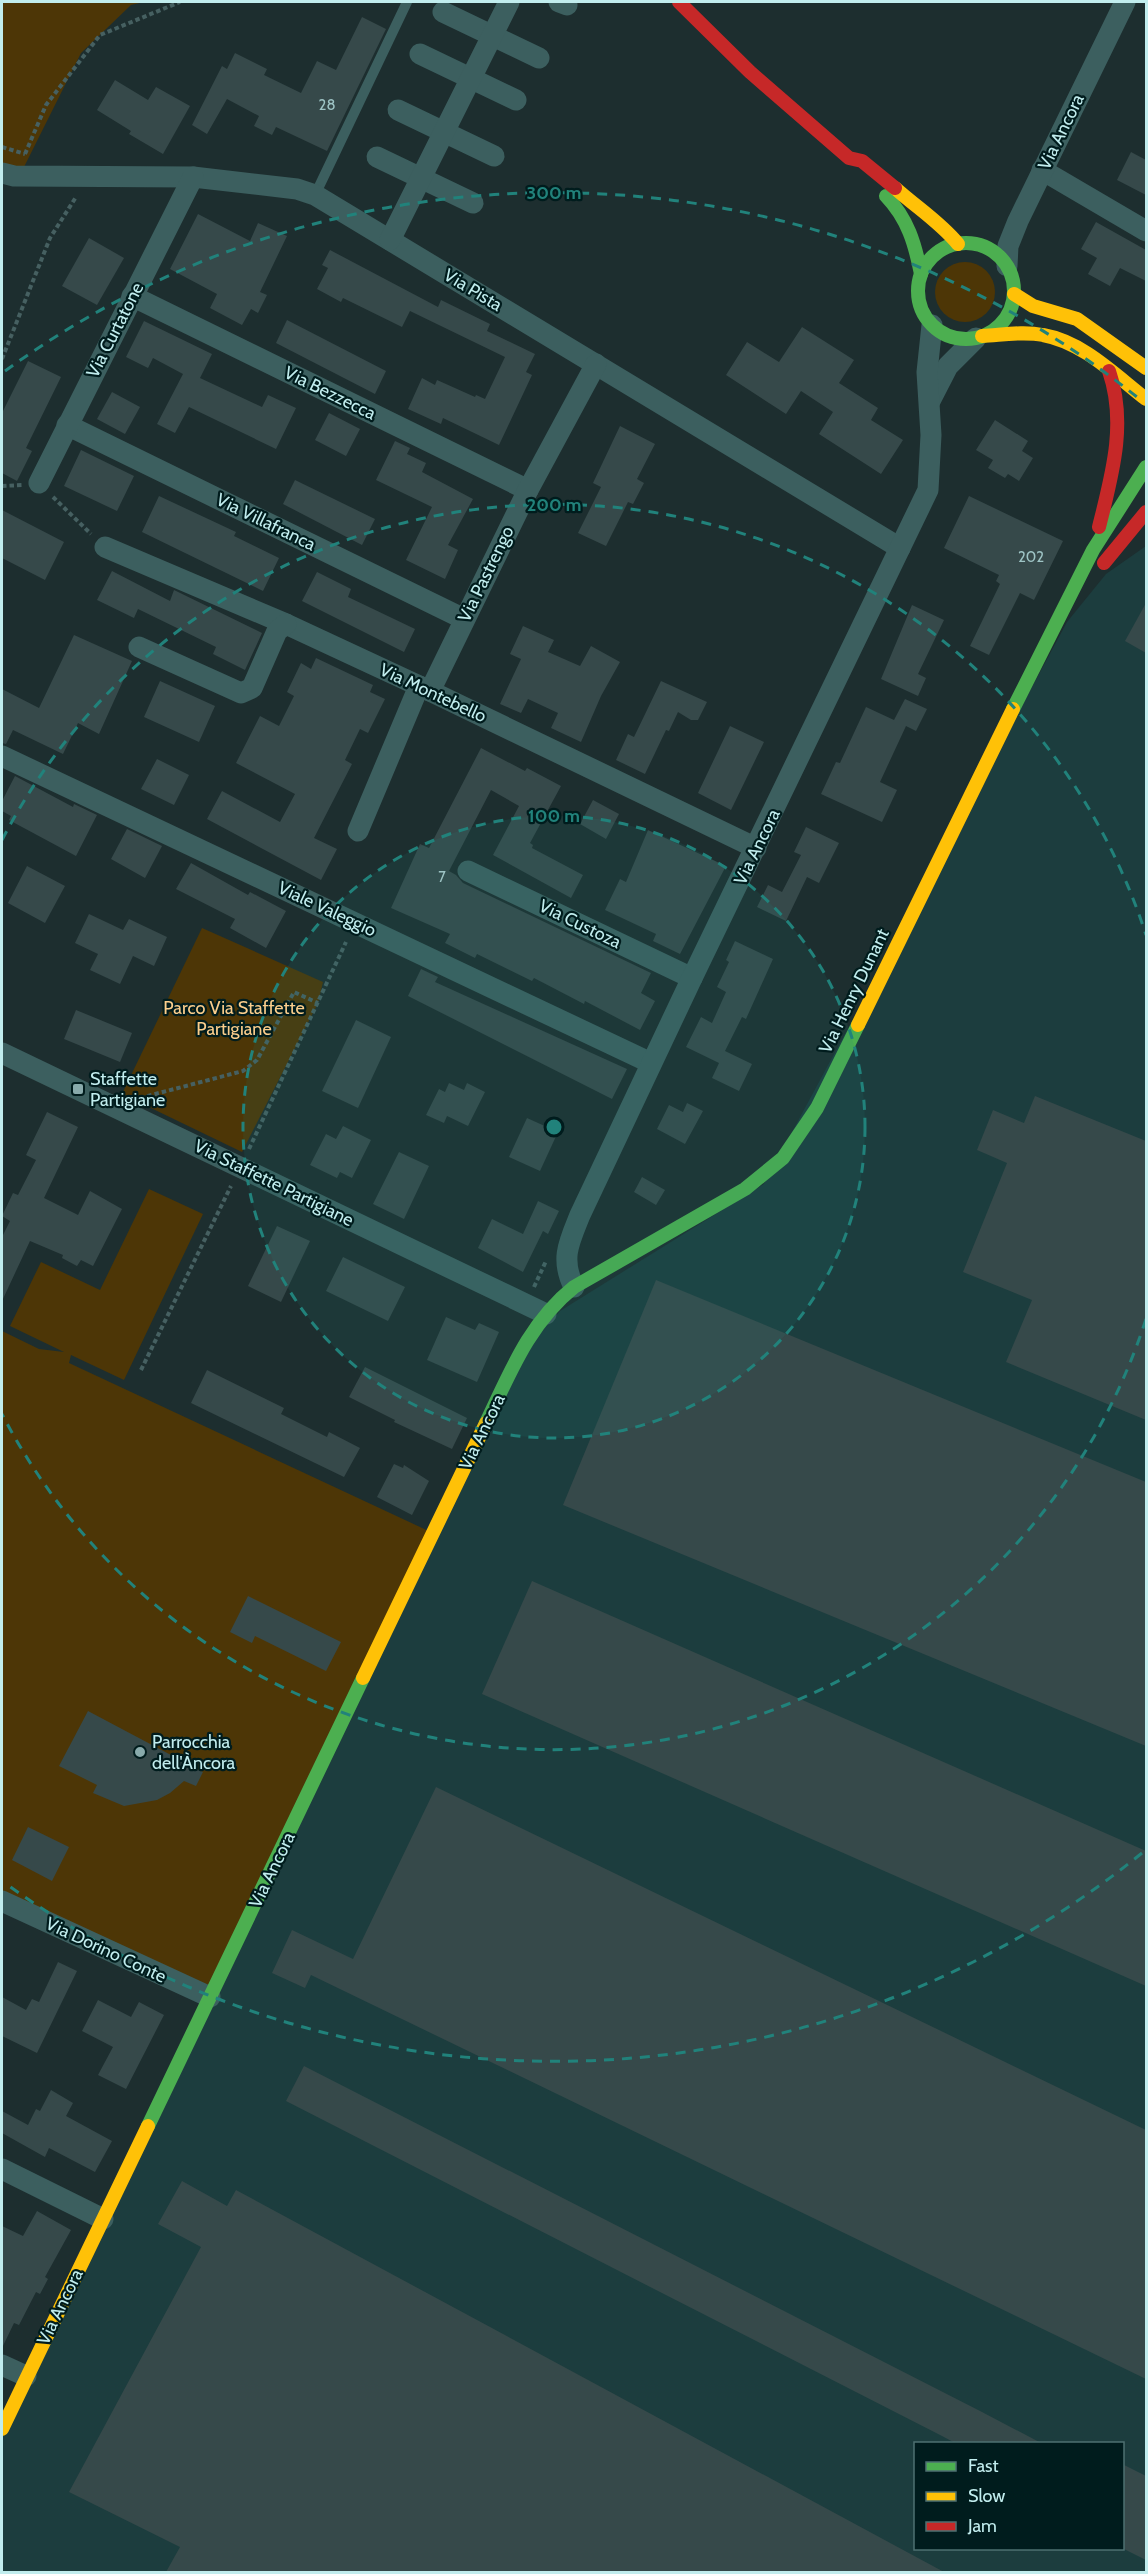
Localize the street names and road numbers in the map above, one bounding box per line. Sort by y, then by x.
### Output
street label: Via Ancora [1033,90,1089,173]
street label: Via Pista [440,264,507,316]
street label: Via Curtatone [82,279,148,381]
street label: Via Bezzecca [281,361,380,425]
street label: Via Villafranca [213,488,320,556]
street label: Via Pastrengo [453,522,519,626]
street label: Via Montebello [376,659,490,727]
street label: Via Ancora [729,805,785,888]
street label: Viale Valeggio [274,877,380,941]
street label: Via Custoza [535,895,625,954]
street label: Via Henry Dunant [814,925,894,1057]
street label: Via Staffette Partigiane [191,1135,357,1231]
street label: Via Ancora [454,1390,510,1473]
street label: Via Ancora [244,1828,300,1911]
street label: Via Dorino Conte [42,1912,170,1988]
street label: Via Ancora [32,2265,88,2348]

